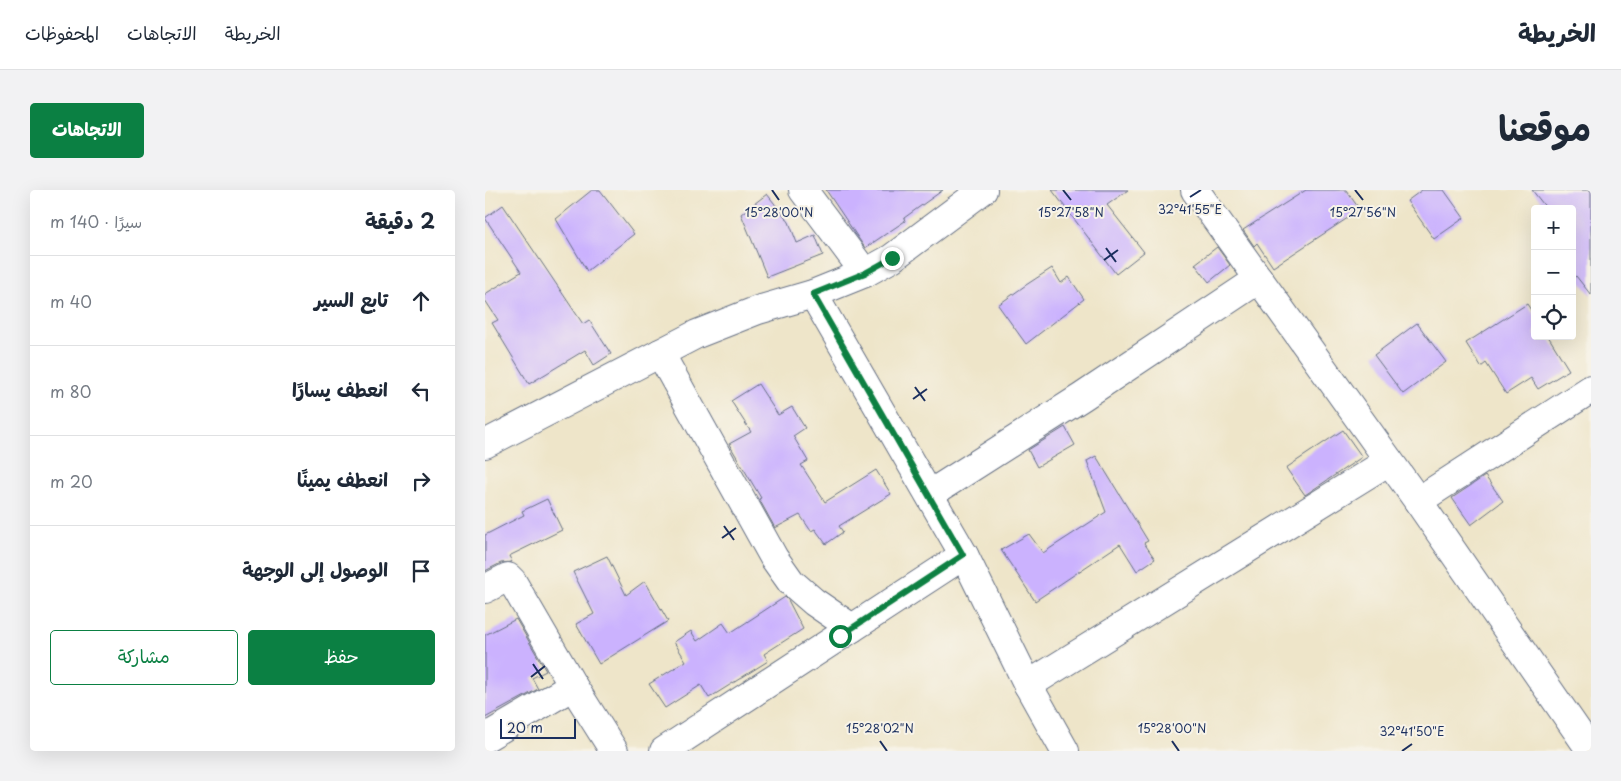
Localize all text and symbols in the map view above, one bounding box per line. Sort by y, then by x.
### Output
text: الخريطة [1518,14,1596,50]
text: المحفوظات [25,19,99,46]
text: الاتجاهات [127,19,197,46]
text: الخريطة [225,19,281,46]
text: موقعنا [1498,100,1591,153]
button: الاتجاهات [30,103,144,158]
text: 32°41'55"E [1158,200,1222,218]
text: 15°28'00"N [745,203,813,221]
text: 15°27'58"N [1038,203,1104,221]
text: 15°27'56"N [1330,203,1396,221]
text: 2 دقيقة [365,204,435,236]
map controls [1531,205,1576,340]
button: + [1531,205,1576,250]
text: سيرًا · 140 m [50,209,142,233]
route end [881,247,904,270]
button: − [1531,250,1576,295]
text: تابع السير [314,285,388,313]
icon: ahead [407,287,435,315]
text: 40 m [50,289,92,313]
button: locate [1531,295,1576,340]
text: انعطف يسارًا [292,375,388,403]
icon: left [407,377,435,405]
text: 80 m [50,379,91,403]
text: انعطف يمينًا [297,465,388,493]
icon: right [407,467,435,495]
text: 20 m [50,469,93,493]
text: الوصول إلى الوجهة [242,555,388,583]
icon: arrive [407,557,435,585]
route start [829,625,852,648]
button: مشاركة [50,630,238,685]
button: حفظ [248,630,435,685]
scale bar [500,716,576,739]
text: 20 m [507,717,543,738]
text: 15°28'02"N [846,719,914,737]
text: 15°28'00"N [1138,719,1206,737]
text: 32°41'50"E [1379,722,1445,740]

